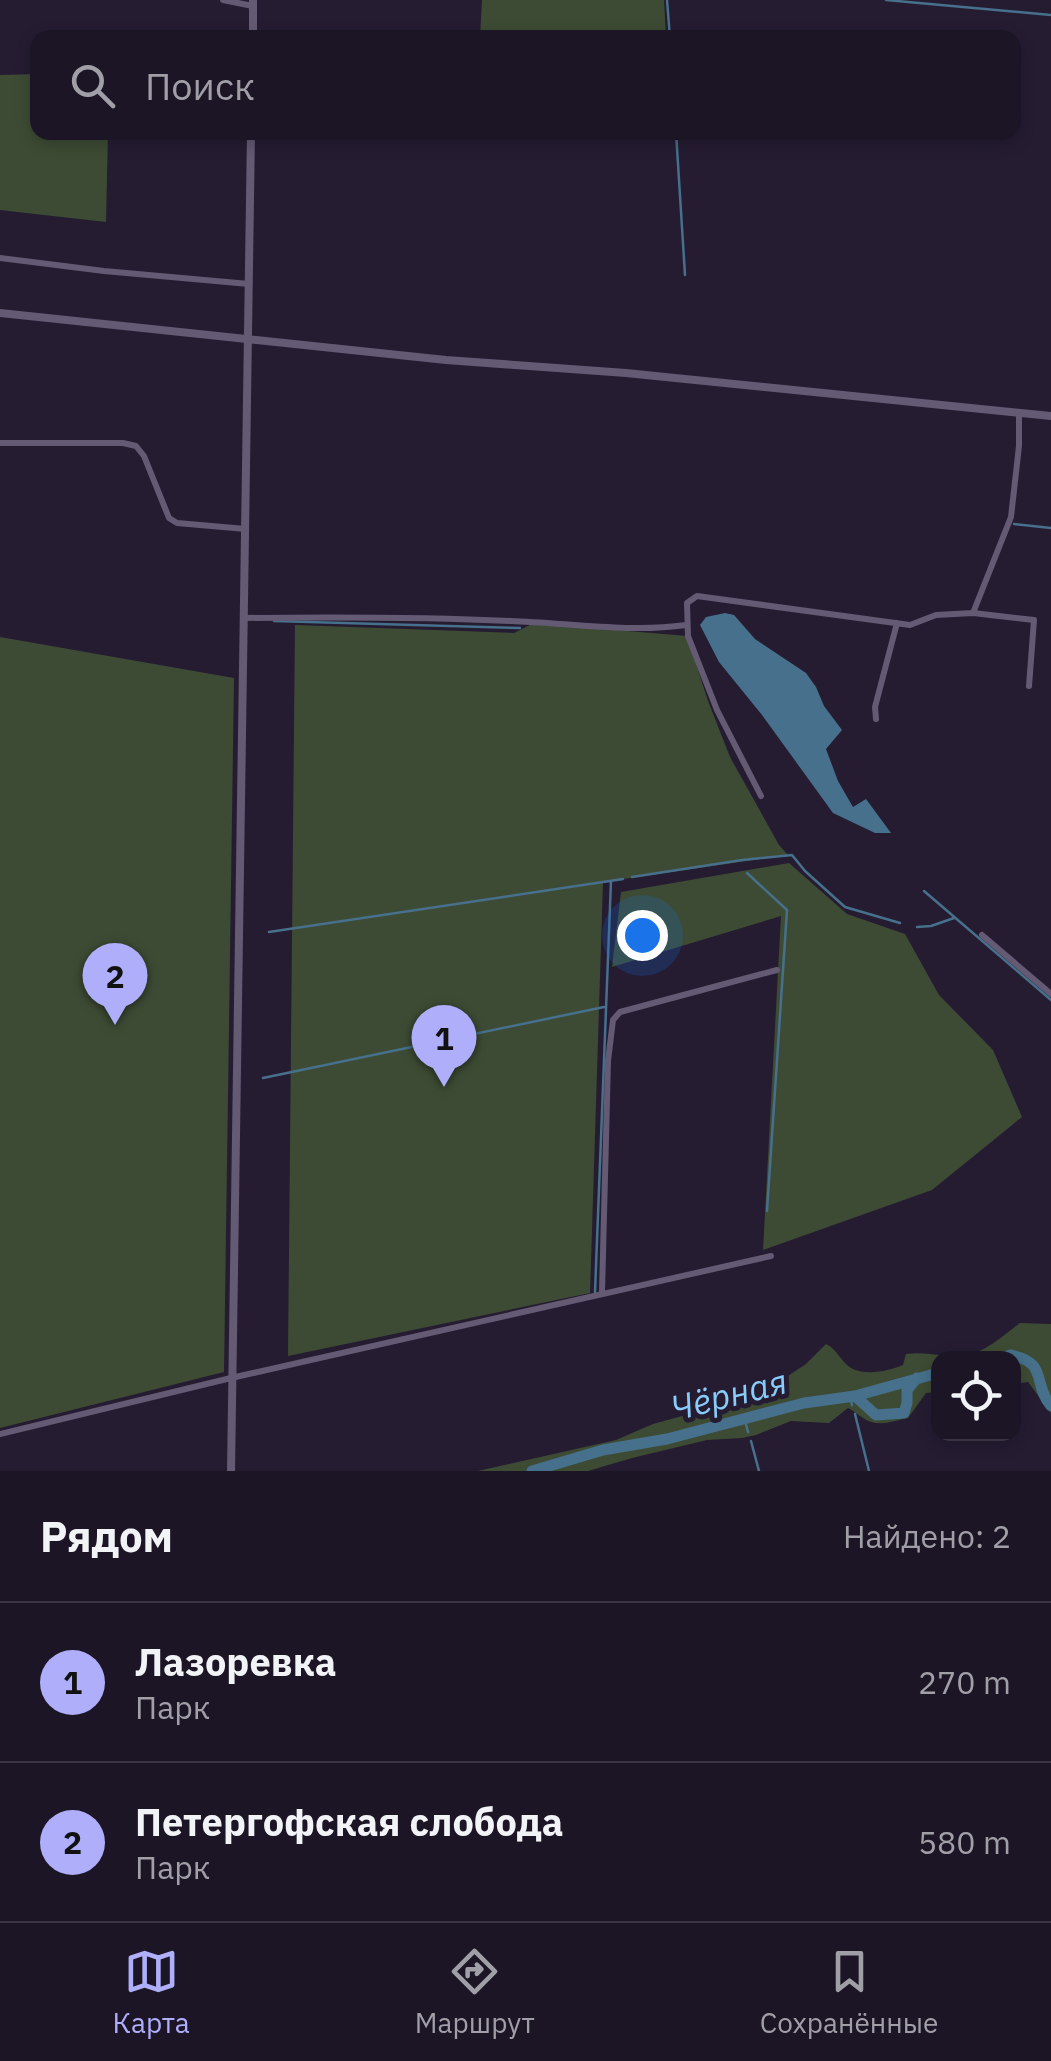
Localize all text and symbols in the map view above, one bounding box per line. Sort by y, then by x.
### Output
search box [30,30,1021,140]
icon: search [65,58,120,113]
text: Поиск [145,61,255,110]
your location [617,910,668,961]
pin: 2 [82,942,148,1025]
pin: 1 [412,1004,476,1087]
map controls [931,1351,1021,1441]
button: locate [931,1351,1021,1441]
water label: Чёрная [666,1357,792,1431]
text: Рядом [40,1509,173,1564]
text: Найдено: 2 [843,1515,1011,1557]
text: Лазоревка [135,1637,336,1686]
text: 1 [63,1661,82,1703]
text: 270 m [918,1661,1011,1703]
text: Парк [135,1686,210,1728]
text: Петергофская слобода [135,1797,563,1846]
text: 2 [63,1821,82,1863]
text: 580 m [918,1821,1011,1863]
text: Парк [135,1846,210,1888]
tab: Карта [113,1944,190,2041]
tab: Маршрут [415,1944,535,2041]
tab: Сохранённые [760,1944,938,2041]

